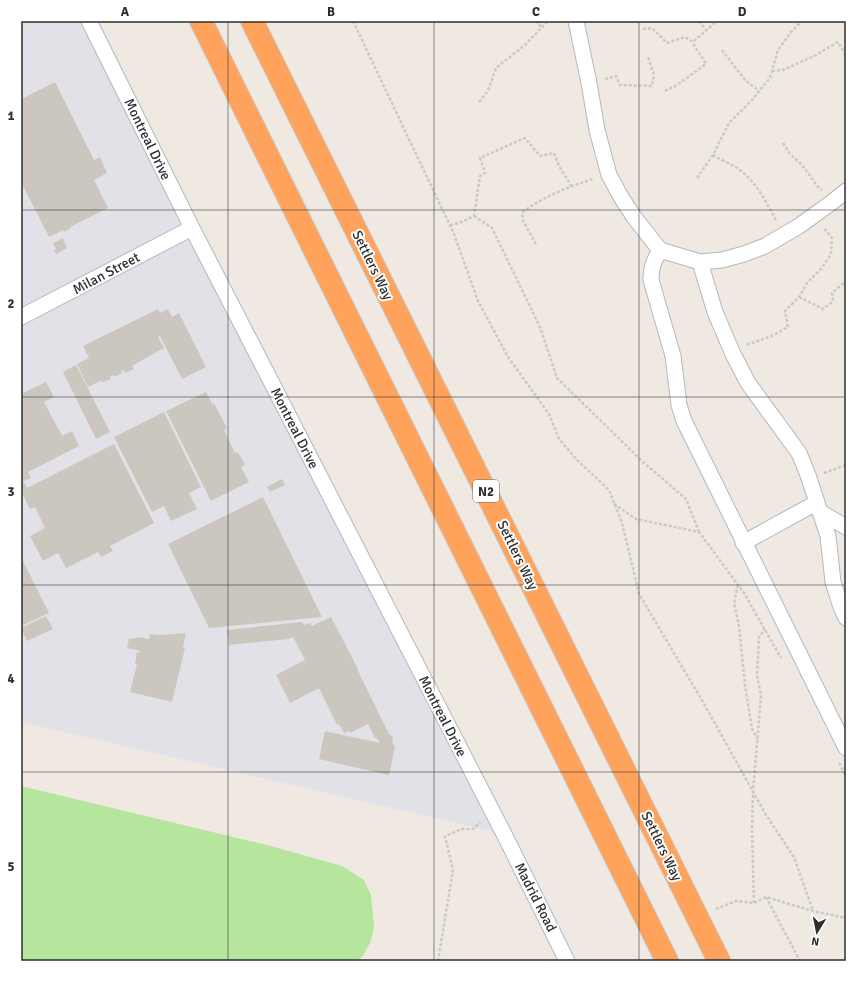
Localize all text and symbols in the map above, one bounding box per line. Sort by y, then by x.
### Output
text: A [121,4,130,20]
text: B [327,4,335,20]
text: C [532,4,540,20]
text: D [738,4,747,20]
street label: Montreal Drive [120,96,175,183]
text: 1 [7,108,15,124]
street label: Settlers Way [349,228,397,303]
street label: Milan Street [70,249,143,298]
text: 2 [7,296,15,312]
street label: Montreal Drive [267,385,322,472]
road number: N2 [473,480,499,502]
text: 3 [7,484,15,500]
street label: Settlers Way [494,518,542,593]
text: 4 [7,671,15,687]
street label: Montreal Drive [415,673,470,760]
street label: Settlers Way [638,809,686,884]
text: 5 [7,859,15,875]
street label: Madrid Road [511,860,560,935]
north arrow [797,912,837,952]
text: N [810,934,820,948]

